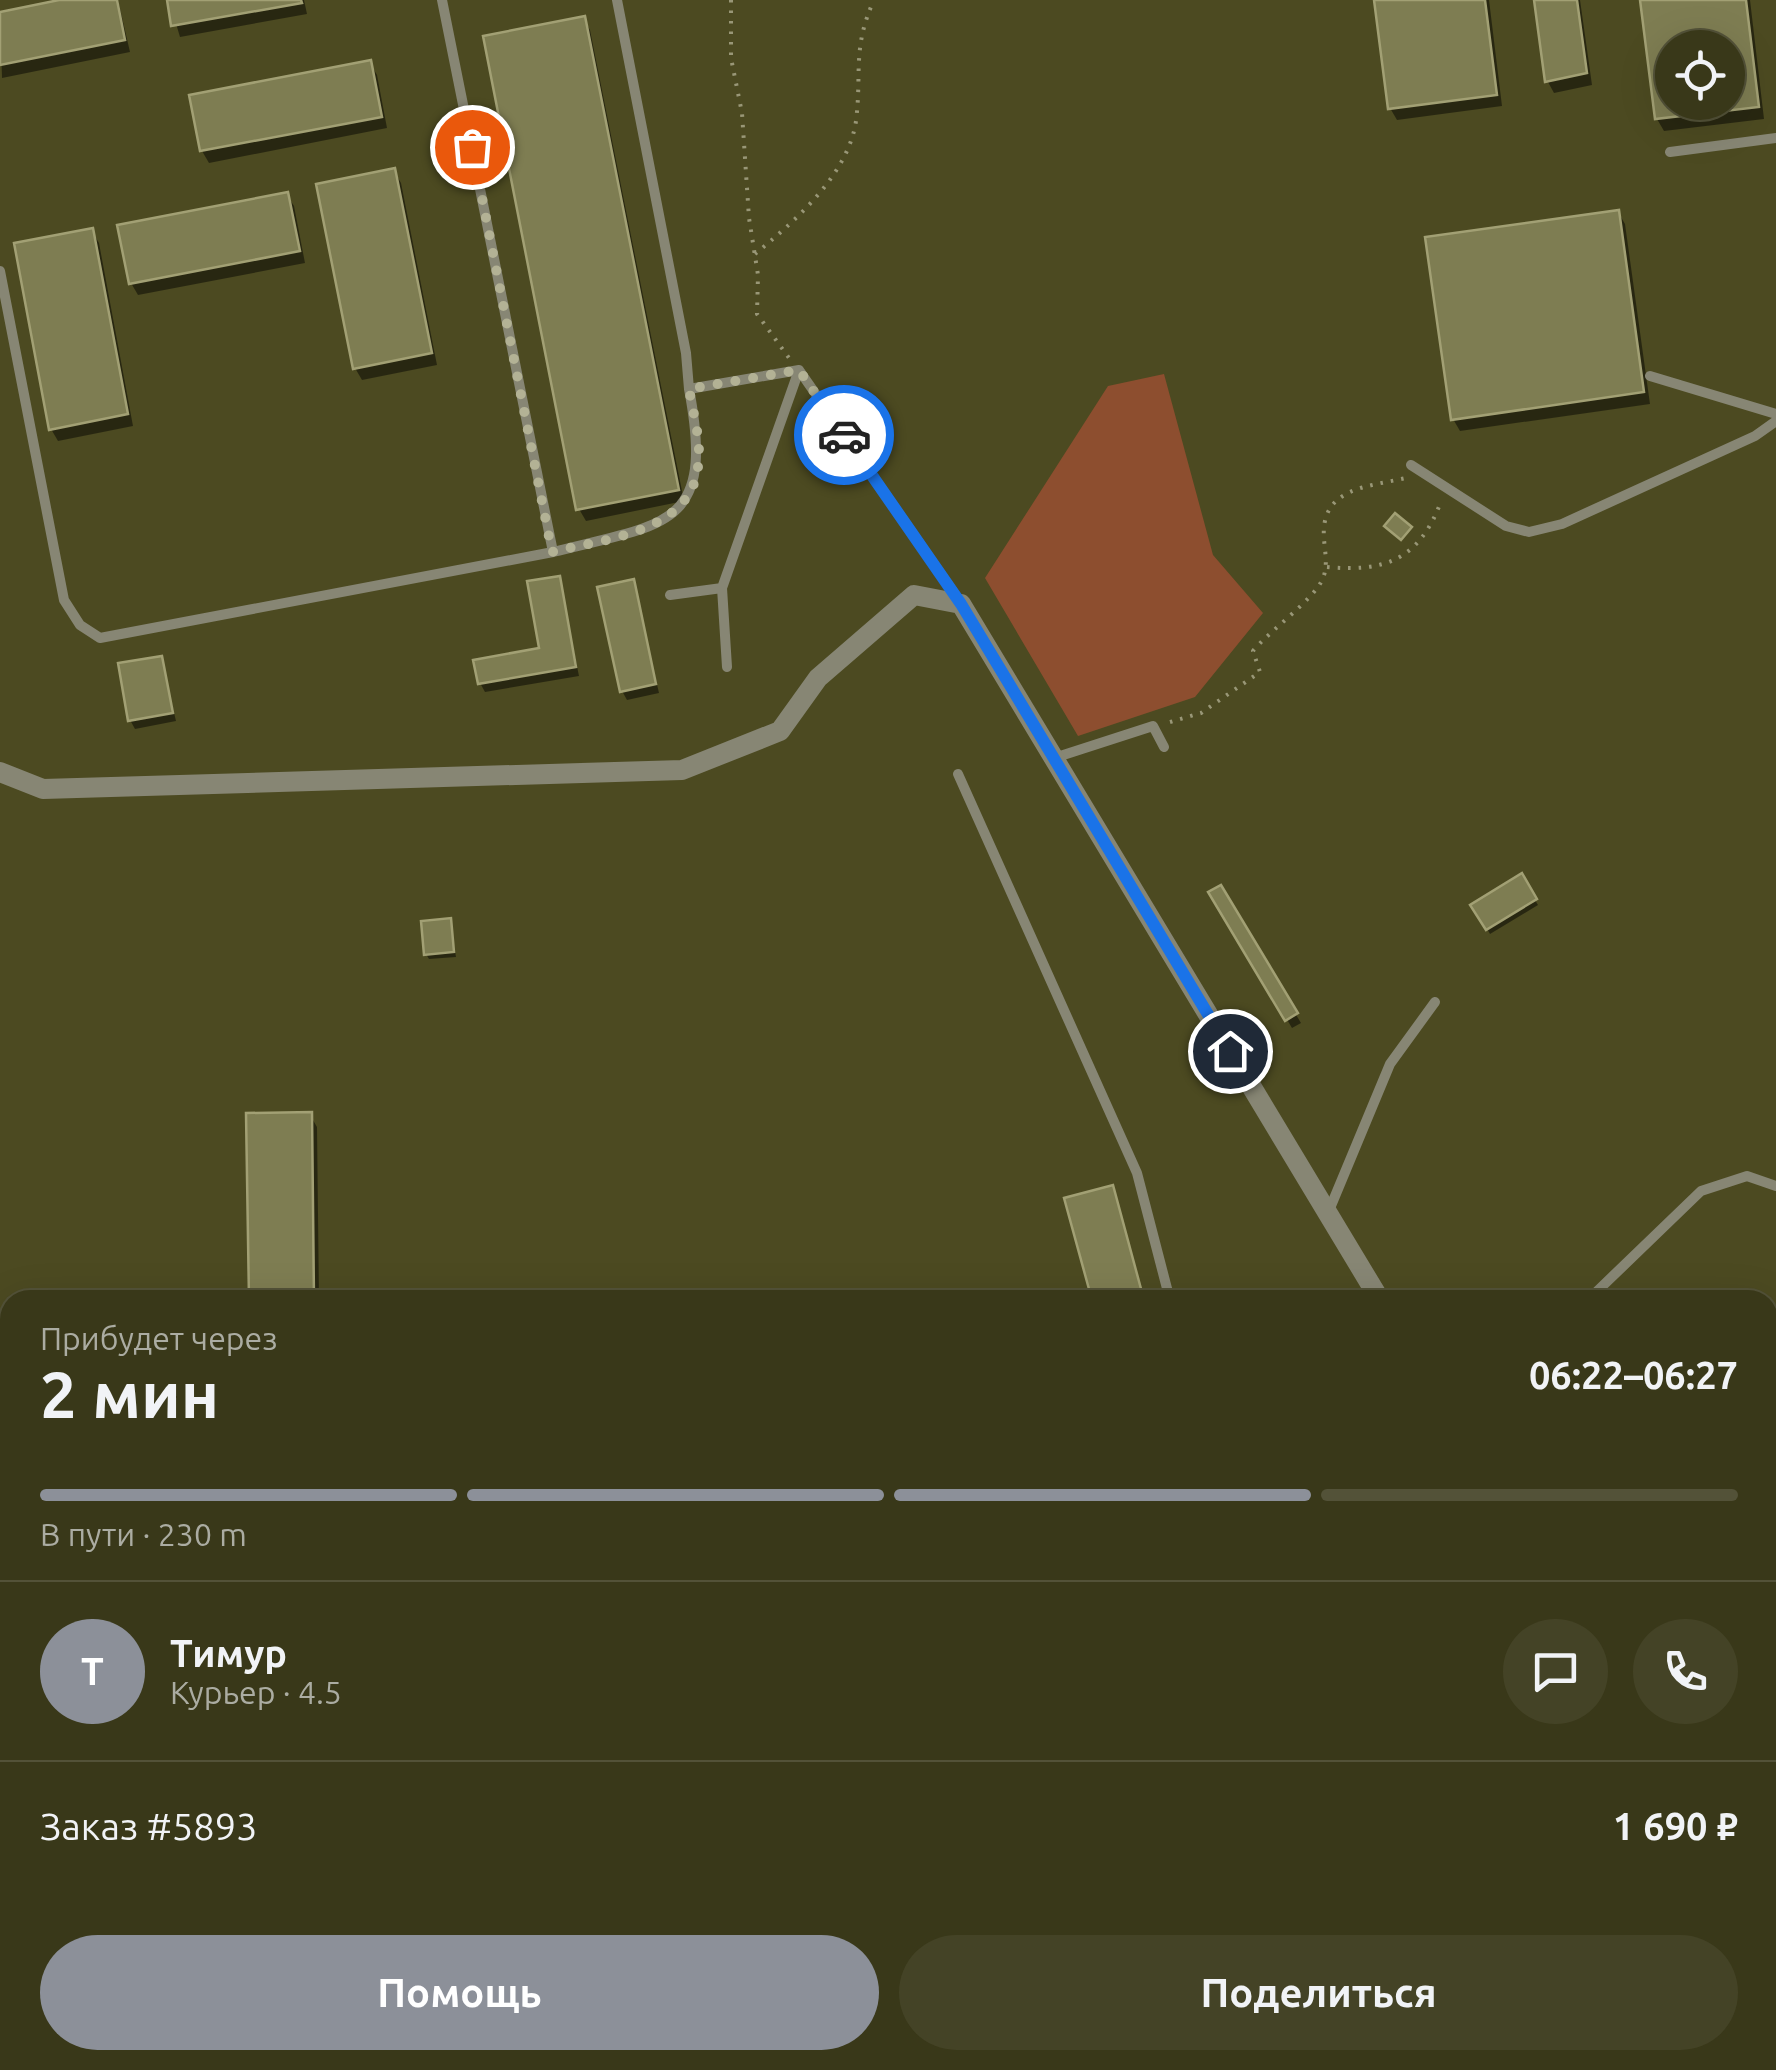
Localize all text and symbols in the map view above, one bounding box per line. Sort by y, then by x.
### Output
map controls [1655,30,1745,120]
button: locate [1655,30,1745,120]
pin [430,105,515,190]
icon: bag [445,120,500,175]
courier [794,385,894,485]
icon: car [817,408,872,463]
pin [1188,1009,1273,1094]
icon: home [1203,1024,1258,1079]
text: Прибудет через [40,1320,278,1356]
text: 06:22–06:27 [1529,1354,1738,1396]
text: 2 мин [40,1357,219,1430]
text: В пути · 230 m [40,1516,247,1552]
button: chat [1503,1619,1608,1724]
button: phone [1633,1619,1738,1724]
text: Тимур [170,1632,287,1674]
text: Т [81,1650,104,1692]
text: Курьер · 4.5 [170,1674,342,1710]
text: Заказ #5893 [40,1805,258,1847]
text: 1 690 ₽ [1613,1805,1738,1847]
button: Помощь [40,1935,879,2050]
button: Поделиться [899,1935,1738,2050]

